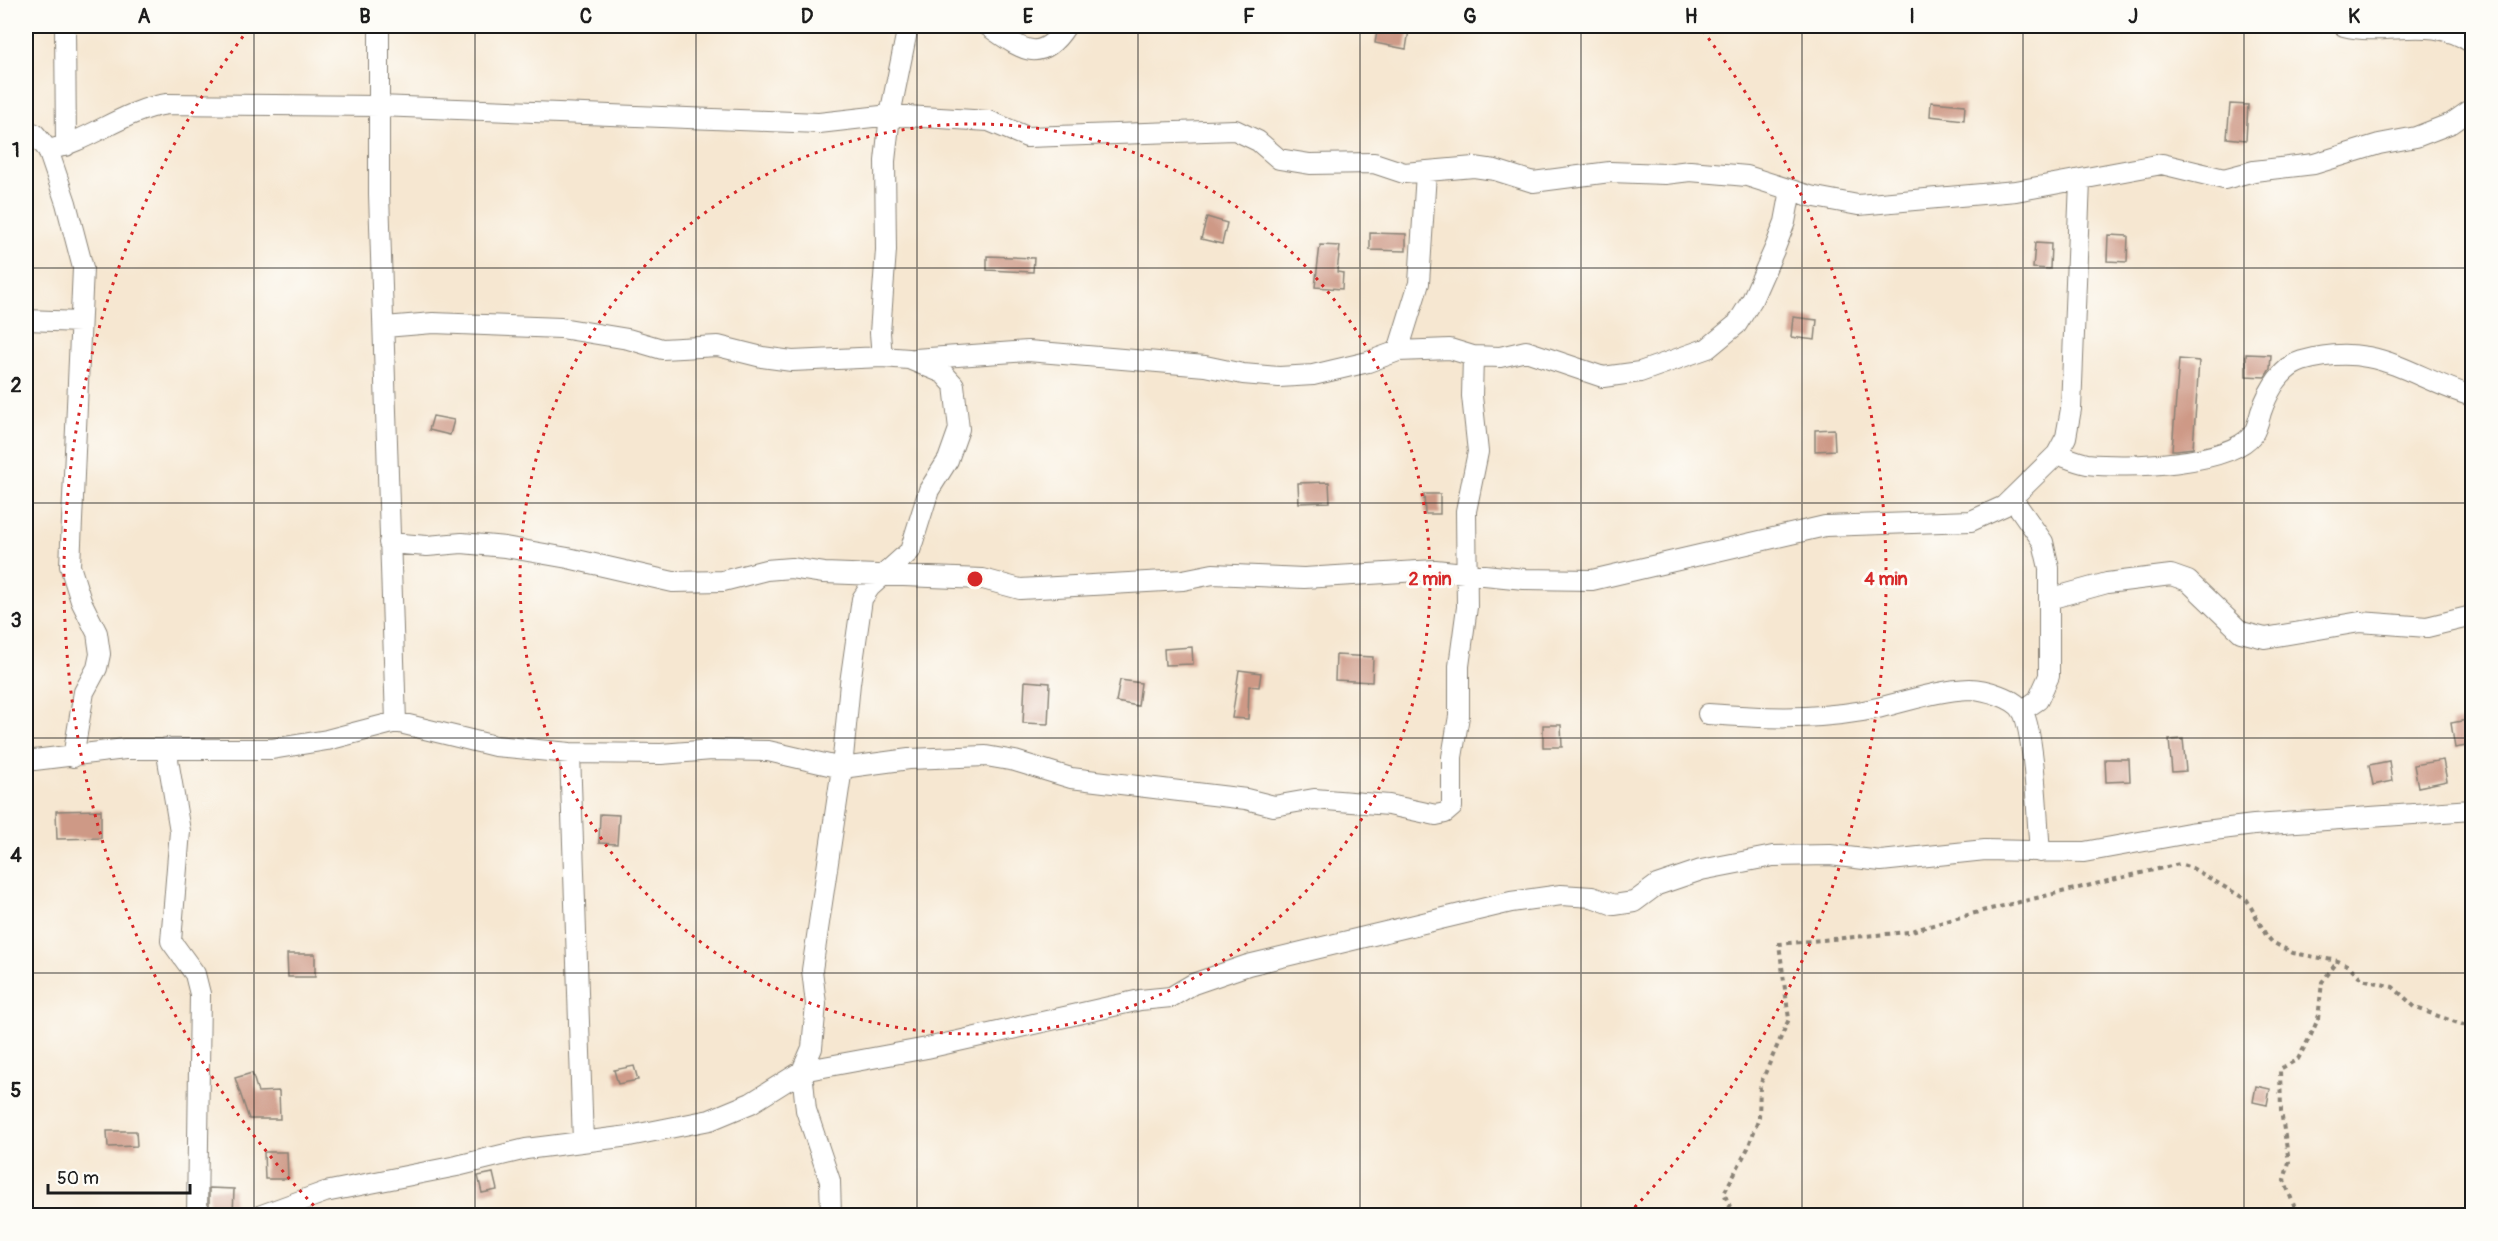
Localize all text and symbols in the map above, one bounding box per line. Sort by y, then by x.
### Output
text: A [138,4,151,29]
text: B [359,4,371,29]
text: C [580,4,592,29]
text: D [801,4,814,29]
text: E [1023,4,1034,29]
text: F [1243,4,1255,29]
text: G [1463,4,1477,29]
text: H [1685,4,1698,29]
text: I [1909,4,1915,29]
text: J [2128,4,2138,29]
text: K [2348,4,2360,29]
text: 1 [12,138,20,163]
text: 2 [10,373,22,398]
text: 2 min [1408,568,1452,591]
text: 4 min [1864,568,1908,591]
centre of rings [965,569,985,589]
text: 3 [10,608,22,633]
text: 4 [10,843,22,868]
text: 5 [11,1078,22,1103]
scale bar [48,1157,190,1195]
text: 50 m [57,1167,99,1190]

